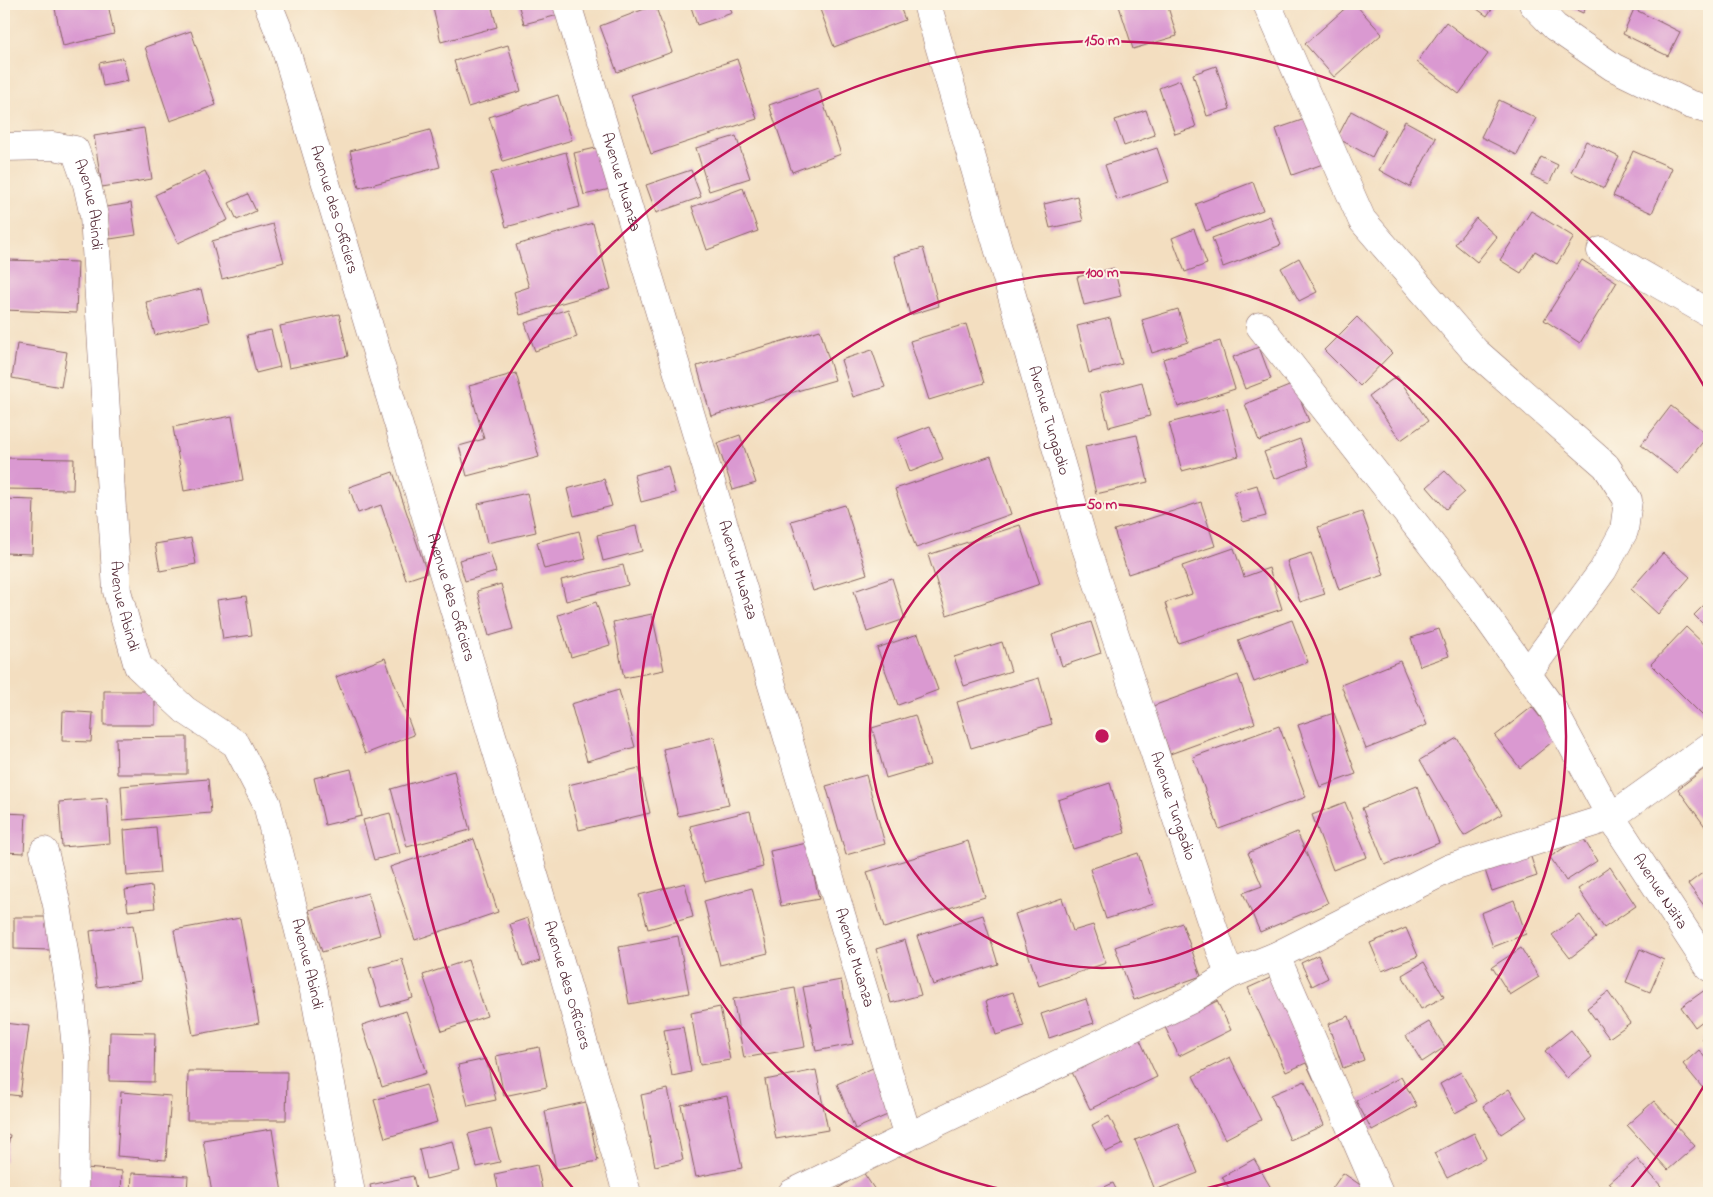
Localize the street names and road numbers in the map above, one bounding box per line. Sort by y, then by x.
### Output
street label: Avenue Muanza [594,130,647,235]
street label: Avenue des Officiers [303,142,365,277]
street label: Avenue Abindi [67,156,108,251]
street label: Avenue Tungadio [1021,363,1076,478]
street label: Avenue Muanza [711,517,764,623]
street label: Avenue des Officiers [420,530,481,665]
street label: Avenue Abindi [103,560,145,655]
street label: Avenue Tungadio [1143,749,1202,864]
street label: Avenue Nzita [1626,849,1693,934]
street label: Avenue Muanza [828,905,880,1010]
street label: Avenue Abindi [284,916,329,1012]
street label: Avenue des Officiers [536,918,597,1053]

